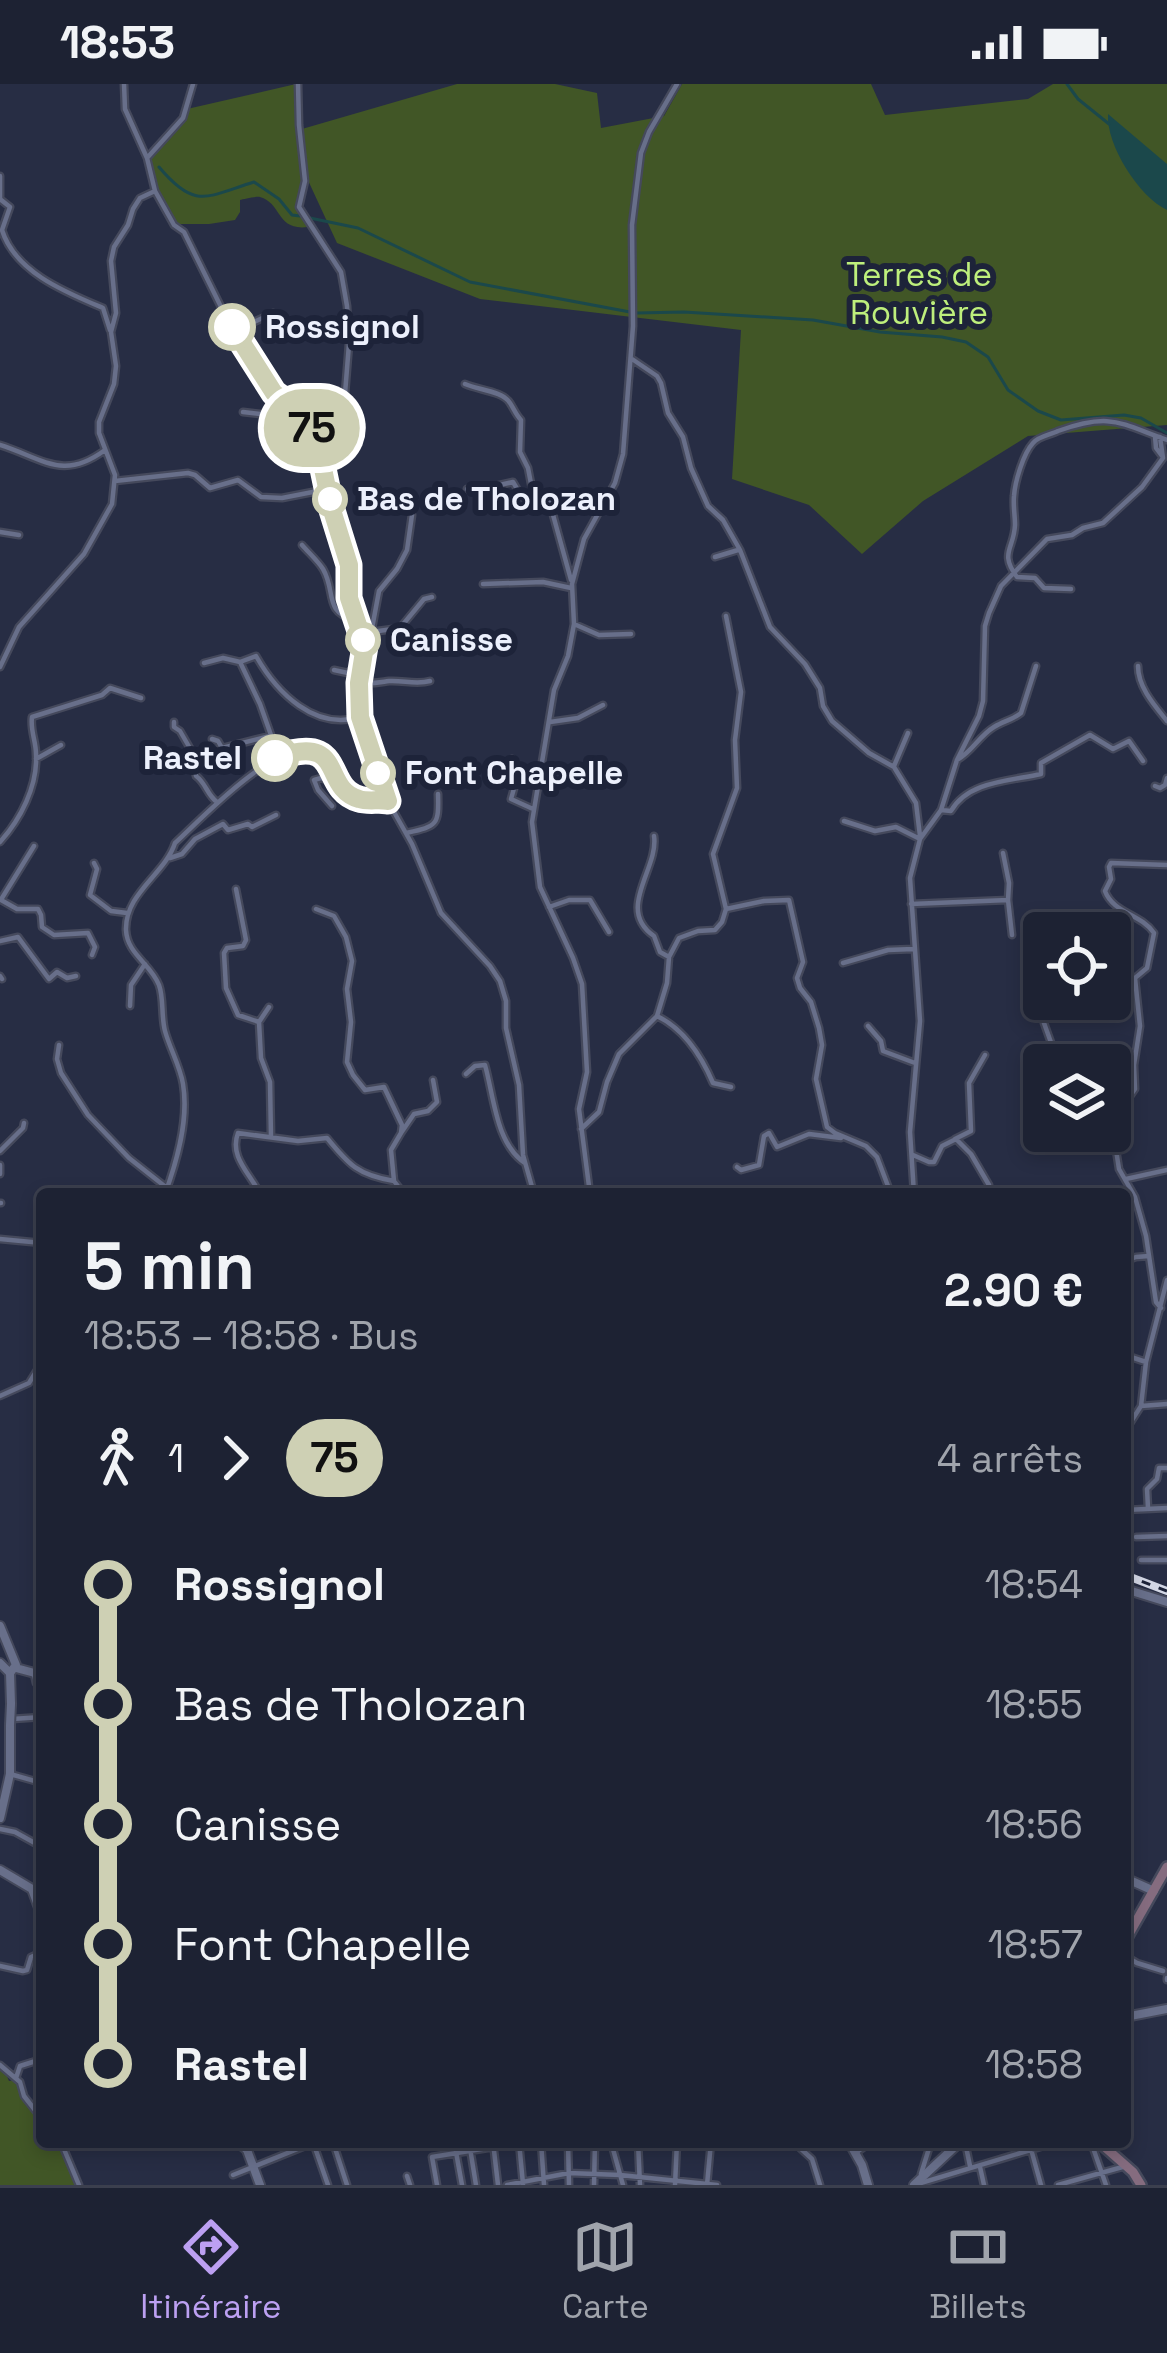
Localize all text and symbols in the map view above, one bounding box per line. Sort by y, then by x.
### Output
text: 18:53 [60,14,175,71]
park label: Terres de Rouvière [846,254,992,334]
marker: Rossignol [210,305,254,349]
place label: Rossignol [265,306,420,348]
line badge: 75 [258,389,366,467]
text: 75 [288,401,336,454]
place label: Bas de Tholozan [357,478,616,520]
marker: Bas de Tholozan [314,483,346,515]
place label: Canisse [390,619,513,661]
marker: Canisse [347,624,379,656]
marker: Rastel [253,736,297,780]
place label: Rastel [143,737,242,779]
place label: Font Chapelle [405,752,623,794]
marker: Font Chapelle [362,757,394,789]
map controls [1023,912,1131,1152]
button: locate [1023,912,1131,1020]
button: layers [1023,1044,1131,1152]
text: 5 min [84,1224,255,1308]
text: 2.90 € [944,1262,1083,1319]
text: 18:53 – 18:58 · Bus [84,1311,419,1360]
icon: walk [84,1425,150,1491]
icon: forward [202,1425,268,1491]
text: 75 [310,1431,359,1484]
text: 1 [168,1434,184,1483]
text: 4 arrêts [937,1434,1083,1483]
text: Rossignol [174,1556,385,1613]
text: 18:54 [985,1560,1083,1609]
text: Bas de Tholozan [174,1676,527,1733]
text: 18:55 [986,1680,1083,1729]
text: Canisse [174,1796,341,1853]
text: 18:56 [985,1800,1083,1849]
text: Font Chapelle [174,1916,472,1973]
text: 18:57 [988,1920,1083,1969]
text: Rastel [174,2036,309,2093]
text: 18:58 [985,2040,1083,2089]
tab: Itinéraire [140,2214,282,2328]
tab: Carte [562,2214,649,2328]
tab: Billets [929,2214,1027,2328]

